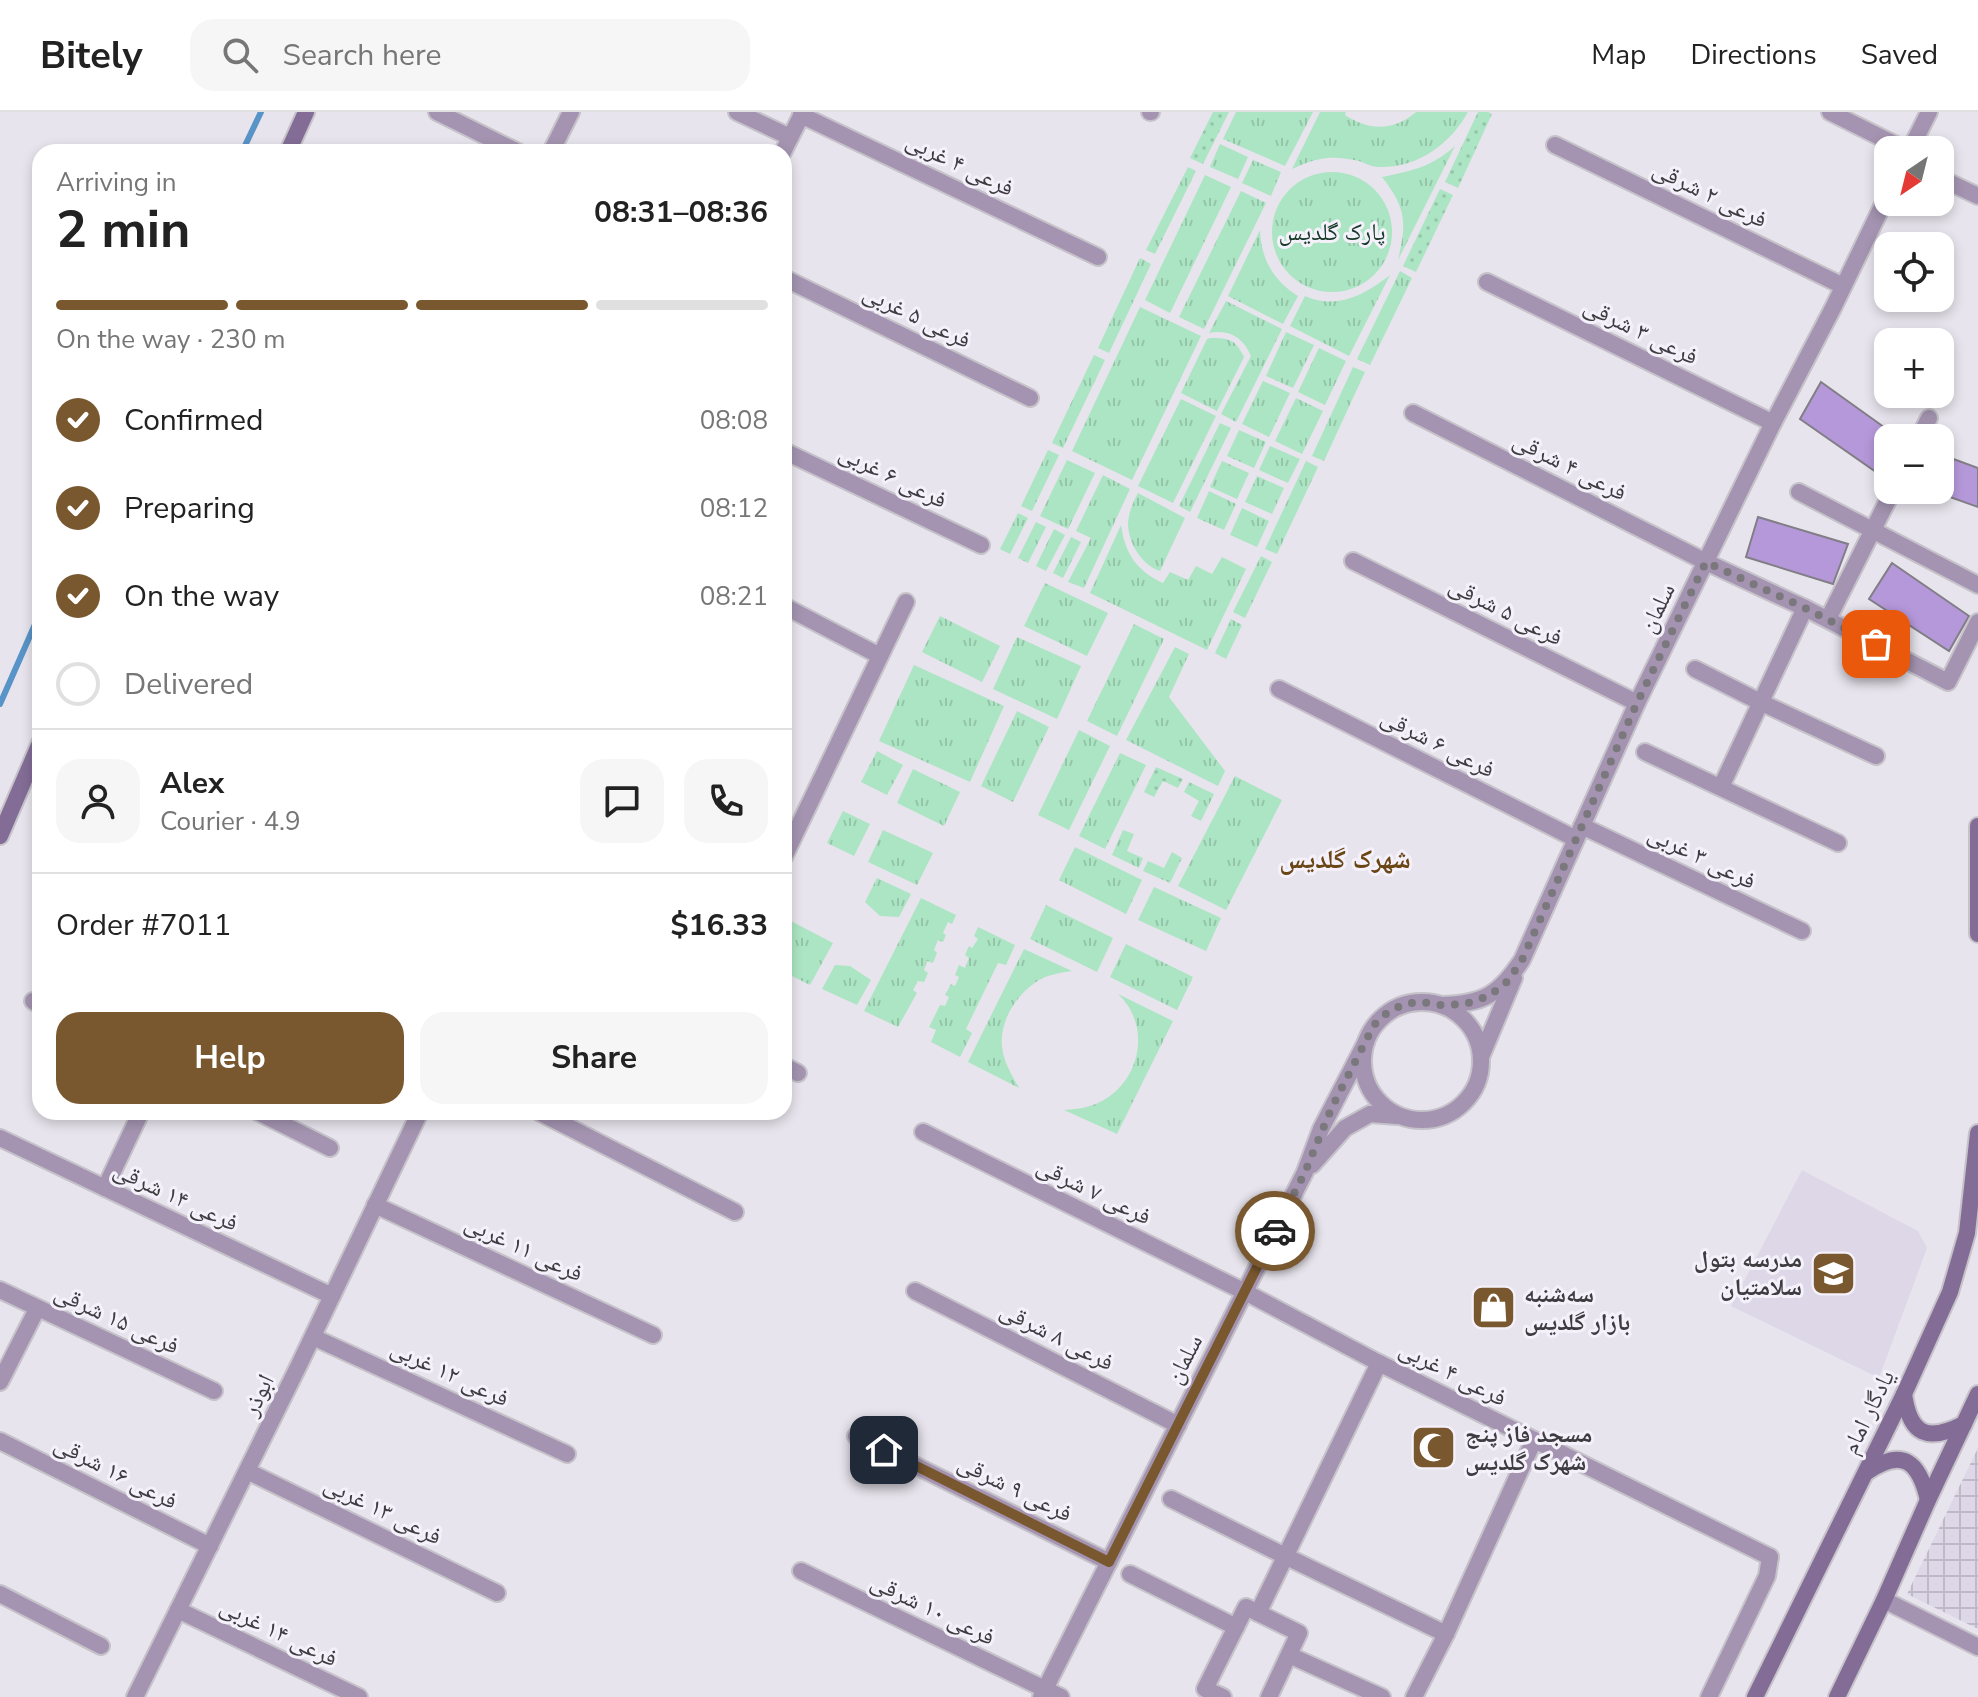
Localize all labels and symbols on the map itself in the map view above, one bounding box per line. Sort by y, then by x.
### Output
street label: فرعی ۴ غربی [901,124,1019,204]
north arrow [1874,136,1954,216]
street label: فرعی ۲ شرقی [1647,153,1773,235]
park label: پارک گلدیس [1279,216,1385,248]
street label: فرعی ۵ غربی [858,276,976,356]
street label: فرعی ۳ شرقی [1578,290,1704,372]
street label: فرعی ۴ شرقی [1508,424,1632,508]
street label: فرعی ۶ غربی [834,436,952,516]
street label: فرعی ۵ شرقی [1444,569,1568,653]
street label: سلمان [1631,578,1683,638]
pin [1842,610,1910,678]
street label: فرعی ۶ شرقی [1376,701,1500,785]
street label: فرعی ۳ غربی [1643,817,1761,897]
district label: شهرک گلدیس [1279,842,1411,877]
street label: فرعی ۷ شرقی [1031,1150,1157,1232]
street label: فرعی ۱۴ شرقی [108,1153,244,1239]
courier [1235,1191,1315,1271]
street label: فرعی ۱۱ غربی [460,1207,588,1289]
place label: مدرسه بتول سلامتیان [1694,1243,1802,1303]
school or university icon: مدرسه بتول سلامتیان [1809,1249,1857,1297]
street label: فرعی ۱۵ شرقی [49,1276,185,1362]
place label: سه‌شنبه بازار گلدیس [1524,1278,1630,1338]
shop icon: سه‌شنبه بازار گلدیس [1469,1284,1517,1332]
street label: فرعی ۸ شرقی [995,1294,1119,1378]
street label: سلمان [1158,1329,1210,1389]
street label: فرعی ۱۲ غربی [386,1332,514,1414]
street label: فرعی ۴ غربی [1394,1332,1512,1414]
street label: یادگار امام [1834,1364,1902,1460]
street label: ابوذر [234,1369,282,1422]
pin [850,1416,918,1484]
place label: مسجد فاز پنج شهرک گلدیس [1465,1418,1592,1478]
mosque icon: مسجد فاز پنج شهرک گلدیس [1410,1424,1458,1472]
street label: فرعی ۱۶ شرقی [49,1427,183,1517]
street label: فرعی ۹ شرقی [952,1447,1078,1529]
street label: فرعی ۱۳ غربی [319,1468,447,1552]
street label: فرعی ۱۰ شرقی [866,1565,1000,1653]
street label: فرعی ۱۴ غربی [215,1590,343,1674]

